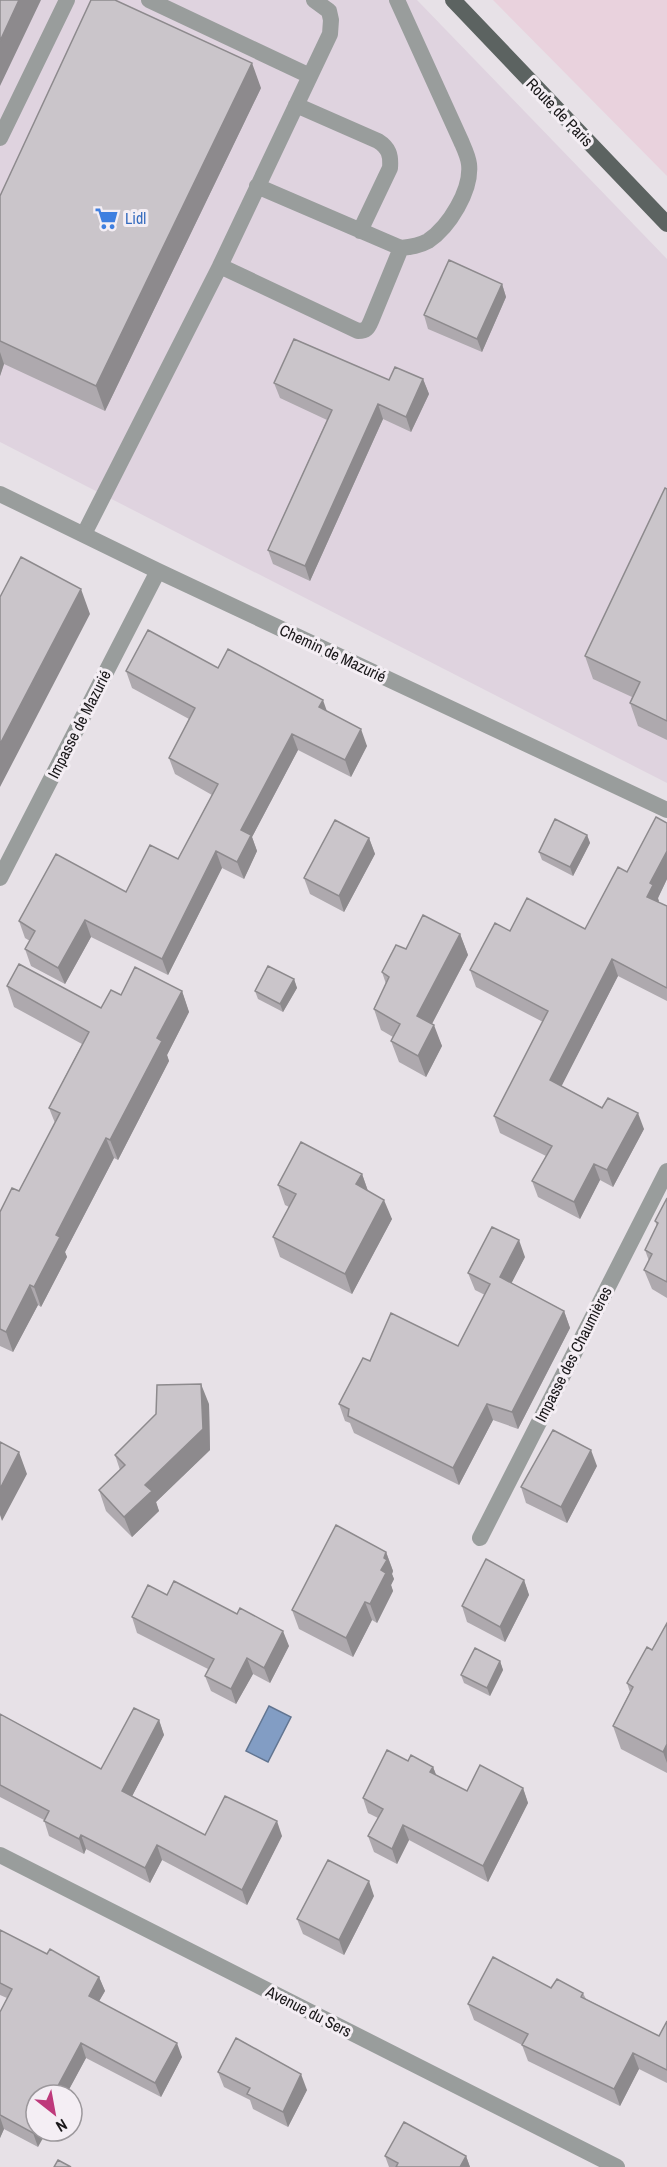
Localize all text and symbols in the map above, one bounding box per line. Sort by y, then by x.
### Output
street label: Route de Paris [522,73,598,151]
supermarket icon: Lidl [94,205,120,231]
place label: Lidl [125,207,146,229]
street label: Chemin de Mazurié [276,619,390,687]
street label: Impasse de Mazurié [42,666,116,782]
street label: Impasse des Chaumières [529,1282,617,1426]
street label: Avenue du Sers [262,1980,355,2042]
north arrow [24,2083,84,2143]
text: N [52,2114,71,2138]

